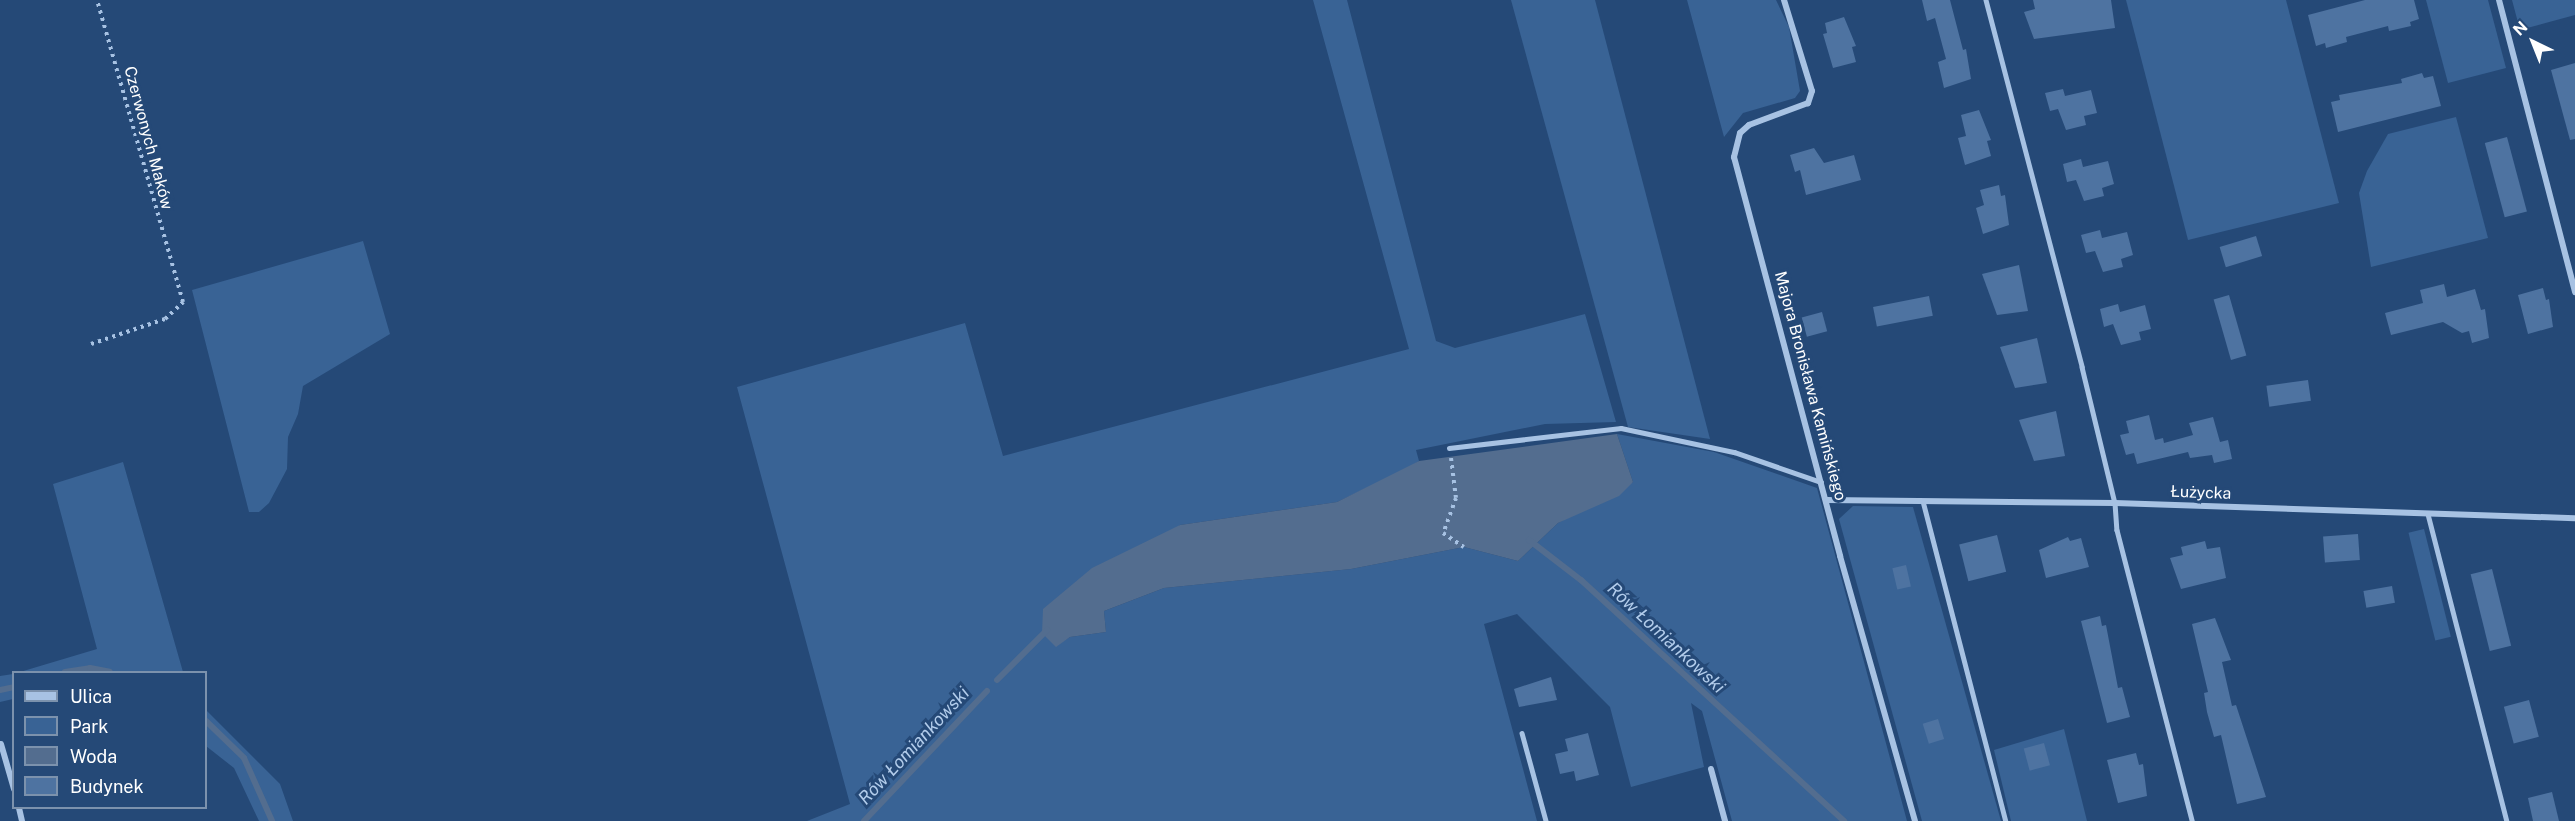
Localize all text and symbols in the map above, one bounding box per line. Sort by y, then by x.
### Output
north arrow [2503,12,2563,72]
text: N [2509,17,2531,40]
street label: Czerwonych Maków [120,64,176,212]
street label: Majora Bronisława Kamińskiego [1770,269,1850,503]
street label: Łużycka [2170,482,2232,504]
water label: Rów Łomiankowski [1603,578,1729,698]
legend [12,671,207,809]
water label: Rów Łomiankowski [854,683,974,809]
text: Ulica [70,686,112,707]
text: Park [70,716,108,737]
text: Woda [70,746,117,767]
text: Budynek [70,776,144,797]

